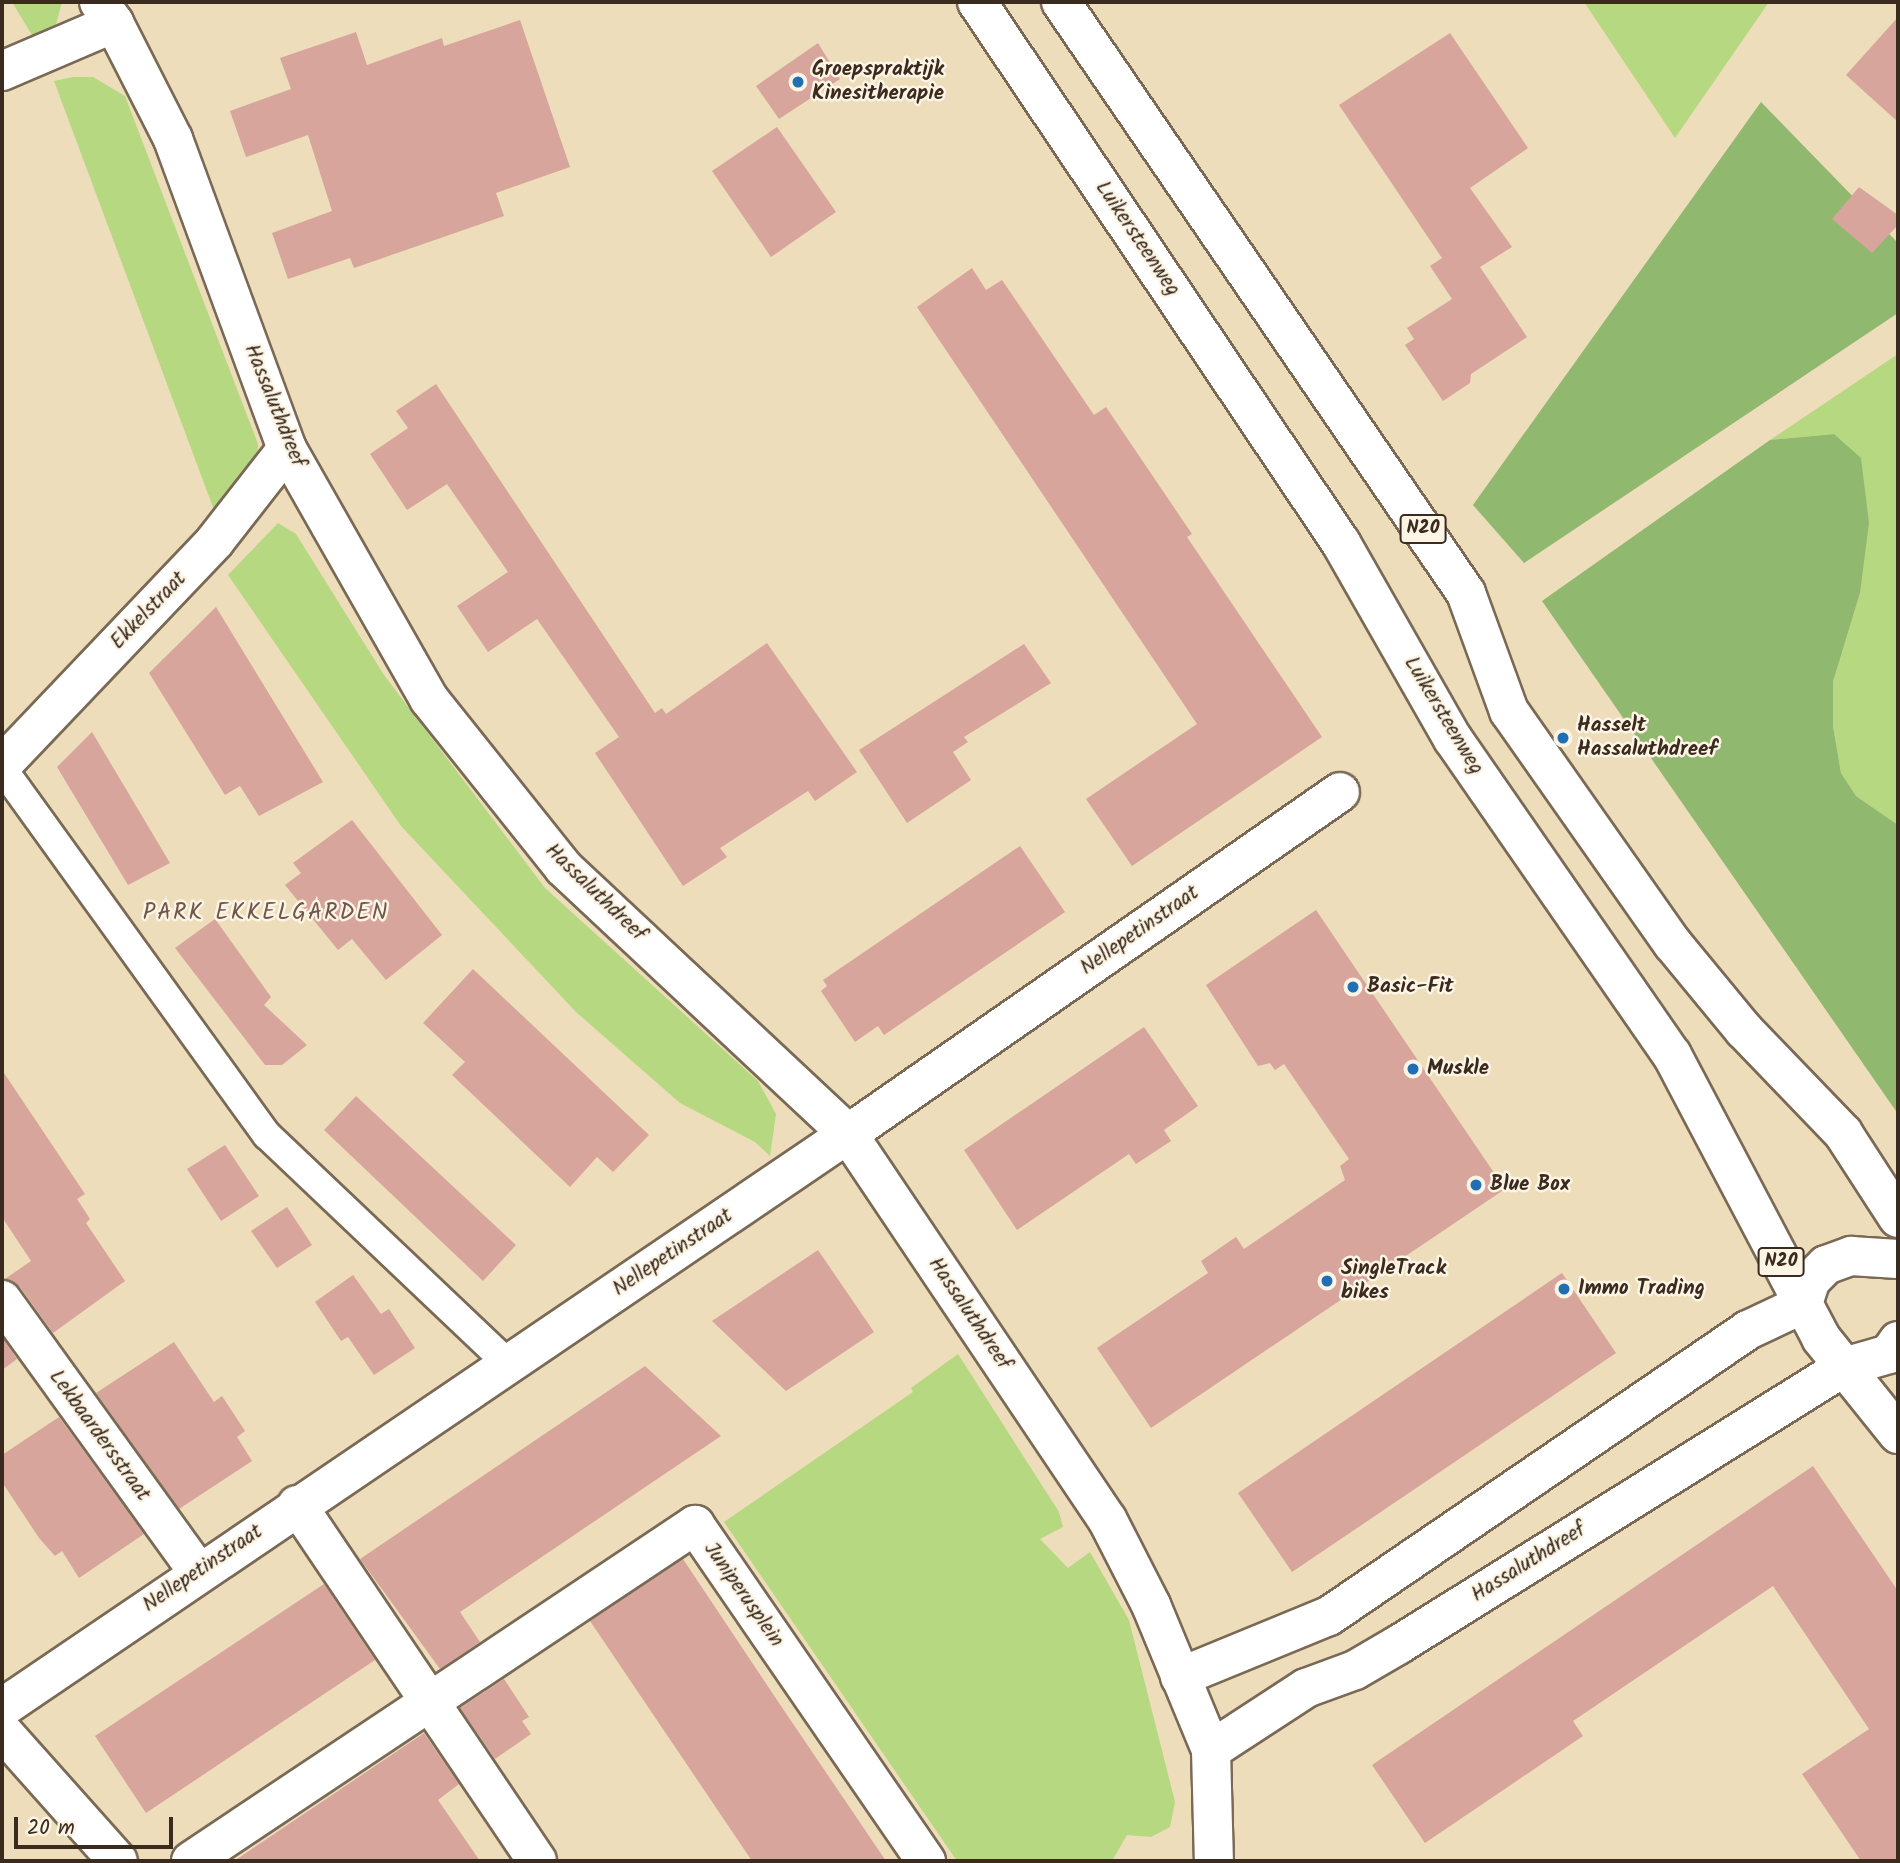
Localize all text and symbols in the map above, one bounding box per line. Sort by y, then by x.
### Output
place label: Groepspraktijk Kinesitherapie [812,57,944,107]
marker: Groepspraktijk Kinesitherapie [790,74,806,90]
street label: Luikersteenweg [1089,177,1185,301]
street label: Hassaluthdreef [238,341,310,471]
road number: N20 [1398,514,1448,544]
street label: Ekkelstraat [106,567,192,655]
street label: Luikersteenweg [1398,652,1488,780]
place label: Hasselt Hassaluthdreef [1577,713,1717,763]
marker: Hasselt Hassaluthdreef [1555,730,1571,746]
street label: Hassaluthdreef [539,839,651,947]
street label: Nellepetinstraat [1076,881,1204,981]
district label: PARK EKKELGARDEN [145,899,387,927]
place label: Basic-Fit [1367,974,1454,1000]
marker: Basic-Fit [1345,979,1361,995]
place label: Muskle [1427,1056,1489,1082]
marker: Muskle [1405,1061,1421,1077]
place label: Blue Box [1490,1172,1570,1198]
marker: Blue Box [1468,1177,1484,1193]
street label: Nellepetinstraat [608,1204,738,1302]
road number: N20 [1756,1246,1806,1278]
street label: Hassaluthdreef [922,1253,1016,1375]
place label: SingleTrack bikes [1341,1256,1446,1306]
marker: SingleTrack bikes [1319,1273,1335,1289]
place label: Immo Trading [1578,1276,1705,1302]
marker: Immo Trading [1556,1281,1572,1297]
street label: Lekbaardersstraat [43,1365,155,1507]
street label: Hassaluthdreef [1467,1518,1591,1608]
street label: Nellepetinstraat [138,1520,268,1618]
street label: Juniperusplein [698,1538,788,1652]
scale bar [18,1804,177,1848]
text: 20 m [27,1812,75,1845]

